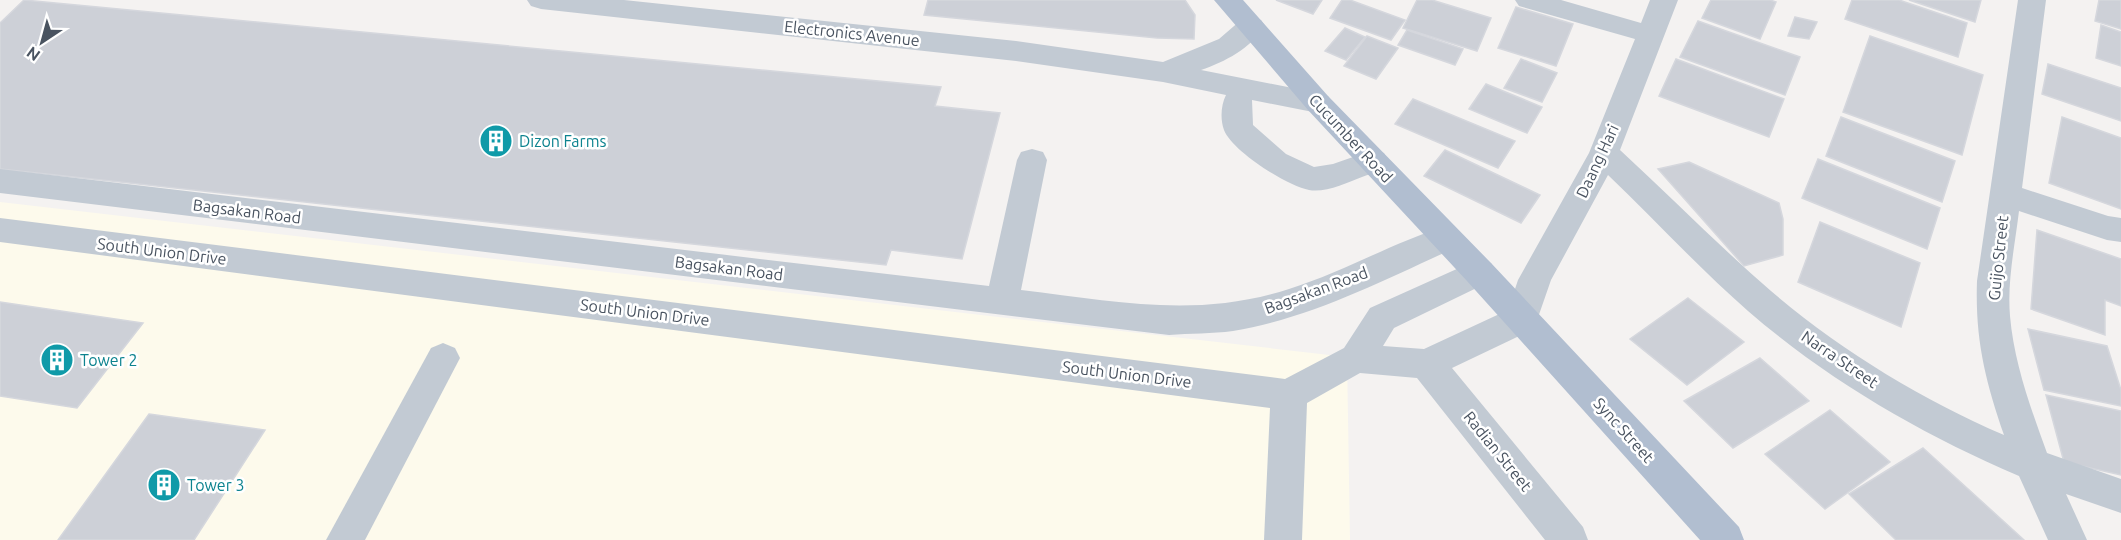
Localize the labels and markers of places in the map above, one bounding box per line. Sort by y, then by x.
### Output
building icon: Dizon Farms [478,123,514,159]
place label: Dizon Farms [519,132,606,150]
building icon: Tower 2 [39,342,75,378]
place label: Tower 2 [80,351,137,369]
building icon: Tower 3 [146,467,182,503]
place label: Tower 3 [187,476,244,494]

